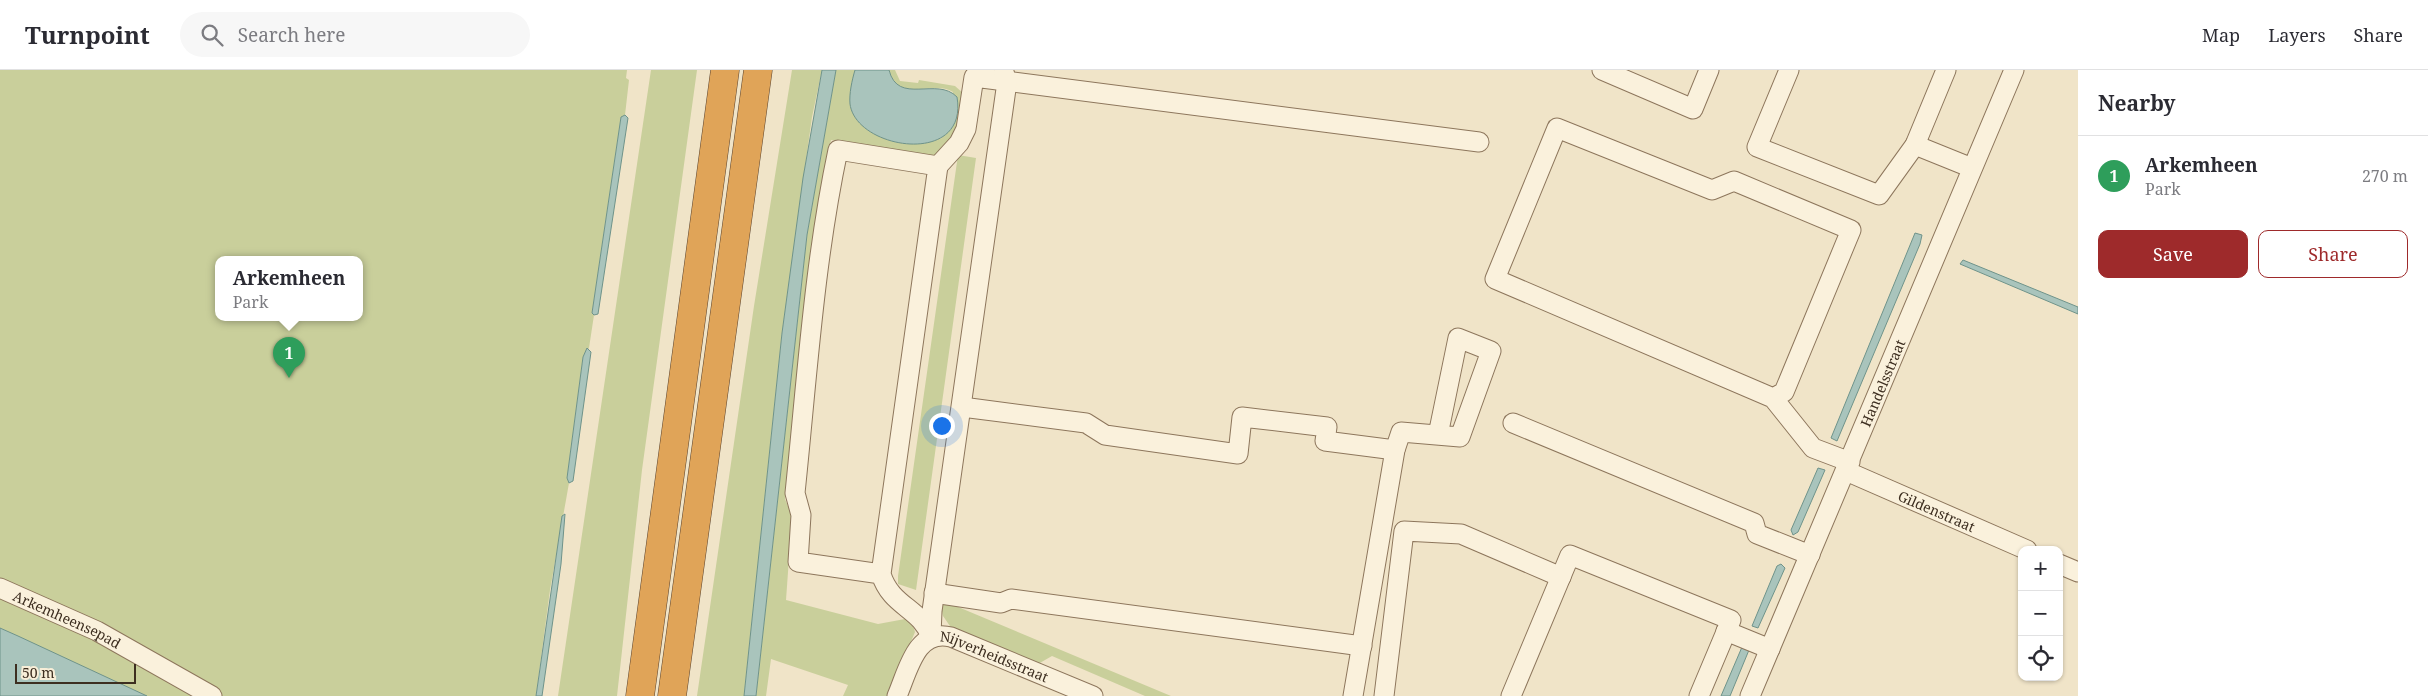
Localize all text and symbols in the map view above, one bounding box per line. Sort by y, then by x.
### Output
search box [180,12,530,57]
text: Turnpoint [25,18,150,51]
icon: search [198,21,226,49]
text: Search here [238,22,346,48]
text: Map [2202,23,2240,47]
text: Layers [2268,23,2326,47]
text: Share [2354,23,2403,47]
text: Nearby [2098,89,2176,117]
text: Arkemheen [2145,152,2258,178]
text: 1 [2109,165,2119,187]
text: 270 m [2362,165,2408,187]
text: Park [2145,178,2181,200]
button: Save [2098,230,2248,278]
button: Share [2258,230,2408,278]
popup [215,256,363,321]
text: Arkemheen [233,265,345,291]
text: Park [233,291,268,313]
street label: Handelsstraat [1855,336,1909,429]
pin: 1 [273,337,305,378]
your location [929,413,955,439]
street label: Gildenstraat [1895,485,1978,536]
map controls [2018,546,2063,681]
button: + [2018,546,2063,591]
street label: Arkemheensepad [10,586,125,652]
button: − [2018,591,2063,636]
street label: Nijverheidsstraat [939,626,1051,686]
button: locate [2018,636,2063,681]
scale bar [15,661,136,684]
text: 50 m [22,663,55,682]

